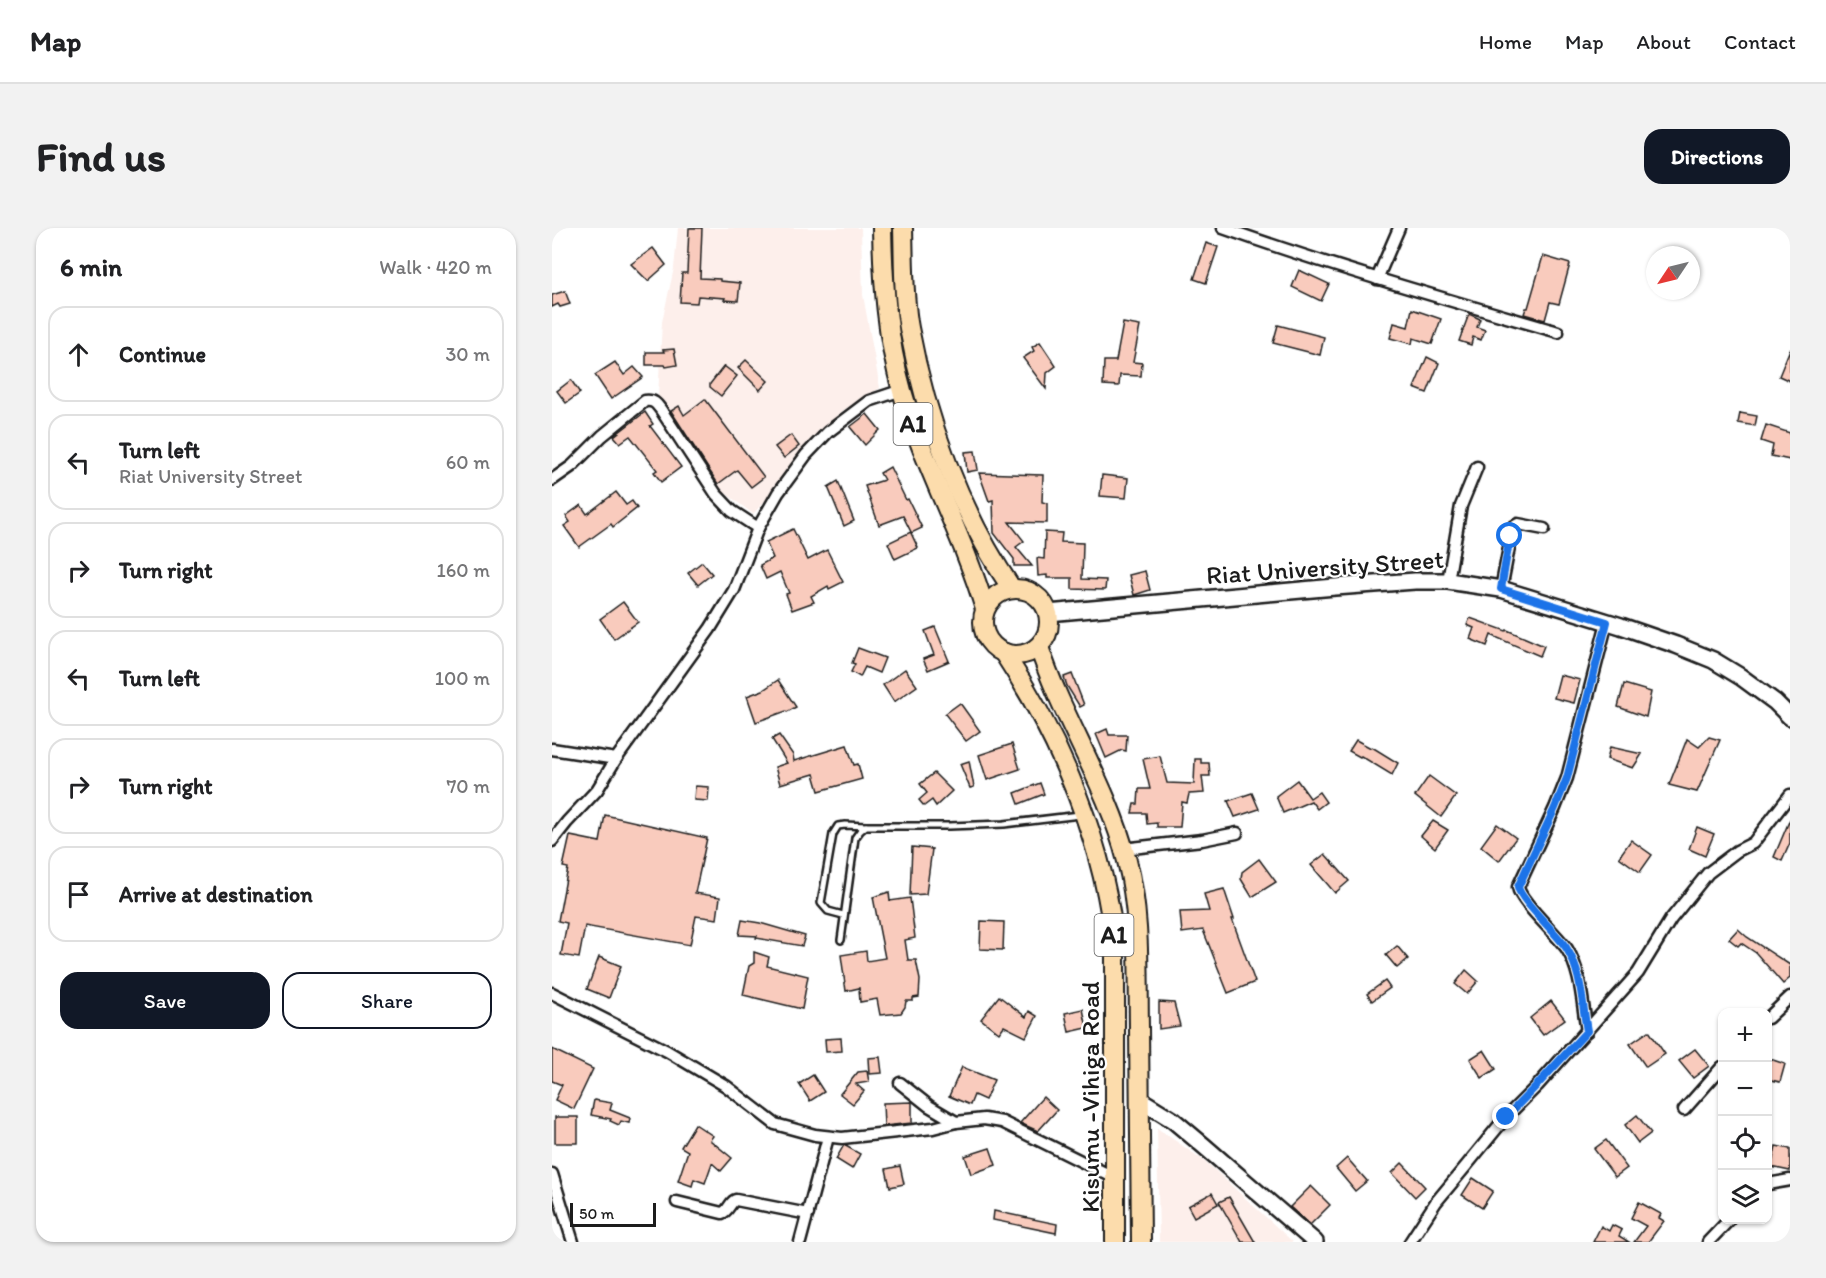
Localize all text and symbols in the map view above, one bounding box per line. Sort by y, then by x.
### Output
text: Map [30,24,81,58]
text: Home [1479,29,1532,54]
text: Map [1565,29,1604,54]
text: About [1637,29,1691,54]
text: Contact [1724,29,1796,54]
button: Directions [1644,129,1790,184]
text: Find us [36,131,166,182]
north arrow [1646,246,1700,300]
text: 6 min [60,251,122,283]
text: Walk · 420 m [379,255,492,279]
icon: ahead [62,338,95,371]
text: Continue [119,341,206,368]
text: 30 m [445,342,490,366]
road number: A1 [894,403,932,445]
text: Turn left [119,437,200,464]
icon: left [62,446,95,479]
text: 60 m [446,450,490,474]
text: Riat University Street [119,464,302,488]
route start [1496,522,1522,548]
street label: Riat University Street [1205,543,1445,591]
icon: right [62,554,95,587]
text: Turn right [119,557,213,584]
text: 160 m [437,558,490,582]
icon: left [62,662,95,695]
text: Turn left [119,665,200,692]
text: 100 m [435,666,490,690]
icon: right [62,770,95,803]
text: Turn right [119,773,213,800]
text: 70 m [446,774,490,798]
icon: arrive [62,878,95,911]
text: Arrive at destination [119,881,313,908]
road number: A1 [1094,914,1134,956]
button: Save [60,972,270,1029]
button: Share [282,972,492,1029]
street label: Kisumu -Vihiga Road [1074,981,1106,1213]
map controls [1718,1008,1772,1224]
button: + [1718,1008,1772,1062]
button: − [1718,1062,1772,1116]
route end [1492,1103,1518,1129]
button: locate [1718,1116,1772,1170]
button: layers [1718,1170,1772,1224]
scale bar [570,1200,656,1228]
text: 50 m [579,1204,614,1223]

